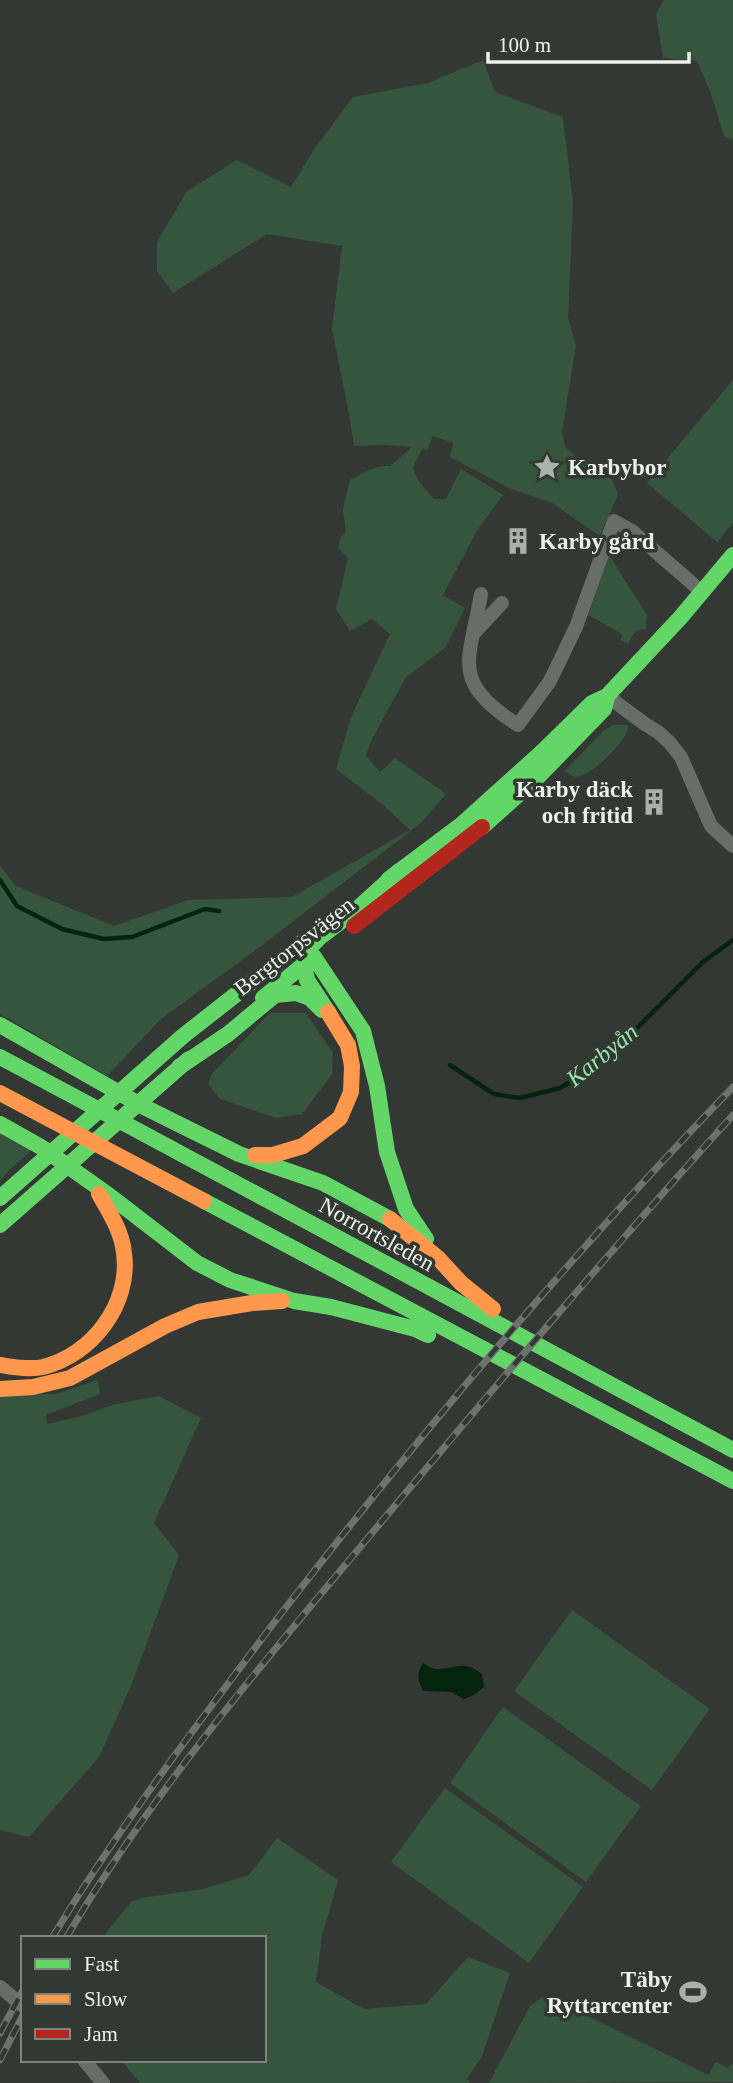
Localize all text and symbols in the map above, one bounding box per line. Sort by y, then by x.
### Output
scale bar [488,21,689,65]
text: 100 m [498,33,551,57]
place icon: Karbybor [532,452,562,482]
place label: Karbybor [568,455,666,480]
building icon: Karby gård [503,526,533,556]
place label: Karby gård [539,529,655,554]
place label: Karby däck och fritid [516,777,633,828]
building icon: Karby däck och fritid [639,787,669,817]
street label: Bergtorpsvägen [229,892,360,1001]
water label: Karbyån [560,1018,643,1092]
street label: Norrortsleden [315,1193,439,1277]
legend [21,1936,266,2062]
text: Fast [84,1952,119,1976]
place label: Täby Ryttarcenter [547,1967,672,2018]
sports icon: Täby Ryttarcenter [678,1977,708,2007]
text: Slow [84,1987,128,2011]
text: Jam [84,2022,118,2046]

